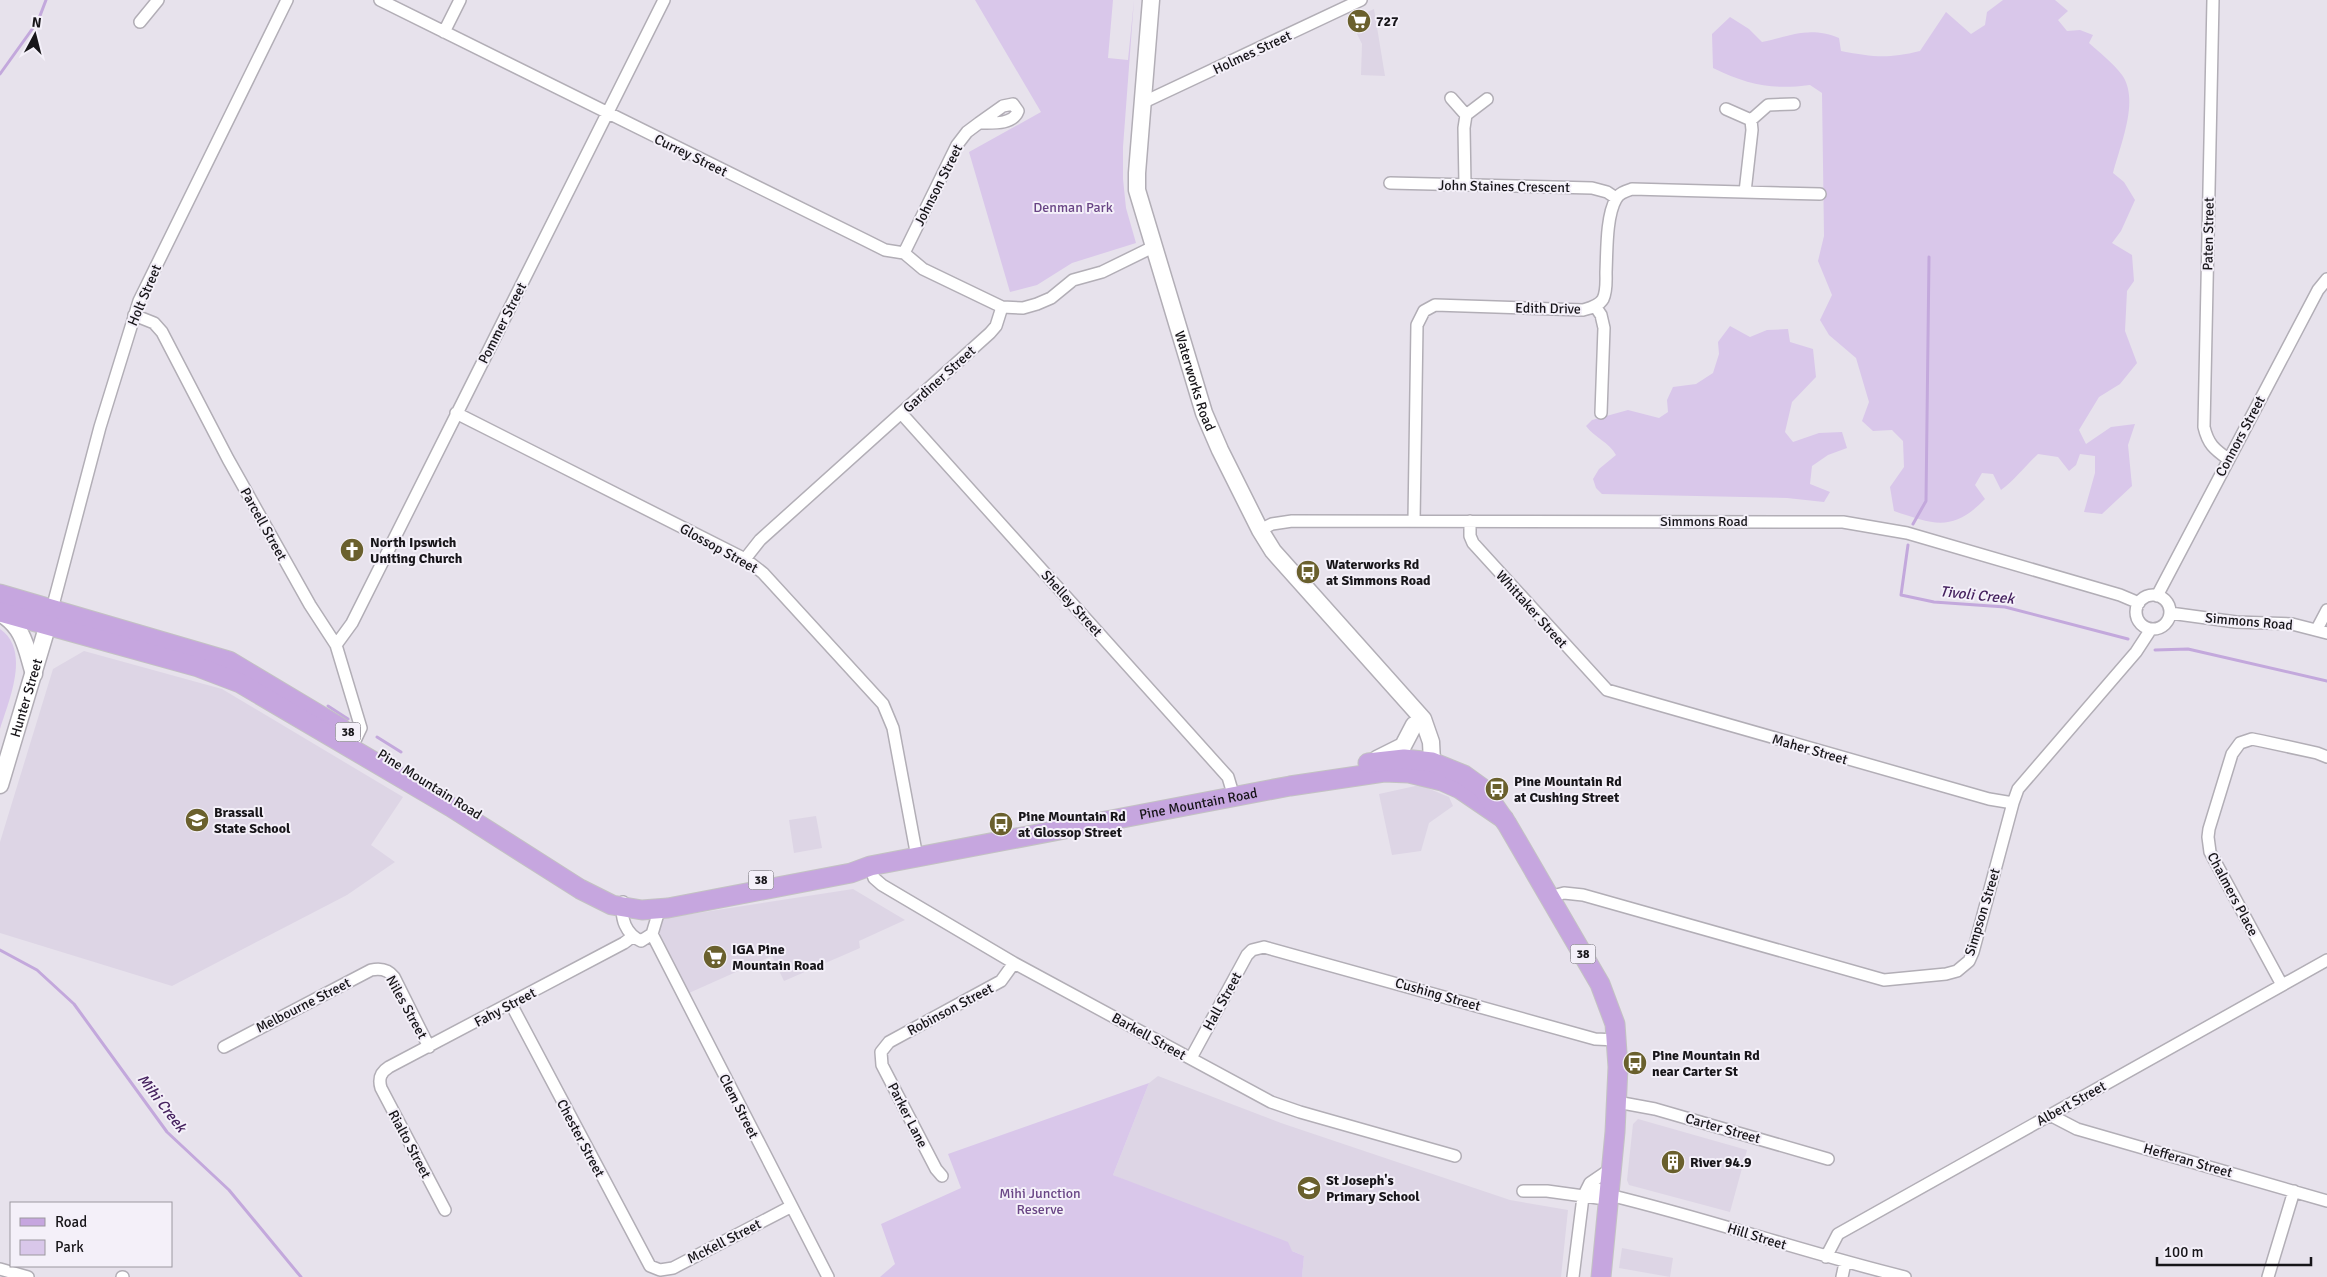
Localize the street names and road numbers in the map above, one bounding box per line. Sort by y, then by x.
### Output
street label: Holmes Street [1210,27,1294,78]
street label: Currey Street [652,130,730,180]
street label: Johnson Street [911,141,966,229]
street label: John Staines Crescent [1438,177,1570,196]
street label: Paten Street [2199,197,2218,271]
street label: Holt Street [124,262,165,328]
street label: Pommer Street [475,280,530,367]
street label: Edith Drive [1515,299,1581,318]
street label: Waterworks Road [1171,329,1219,434]
street label: Gardiner Street [900,342,979,416]
street label: Connors Street [2212,393,2269,480]
street label: Parcell Street [237,485,291,564]
street label: Simmons Road [1660,513,1748,530]
street label: Glossop Street [677,520,761,577]
street label: Shelley Street [1037,567,1106,640]
street label: Whittaker Street [1492,567,1571,652]
street label: Simmons Road [2204,609,2294,634]
street label: Hunter Street [7,656,46,739]
road number: 38 [336,722,360,742]
street label: Maher Street [1770,731,1850,768]
street label: Pine Mountain Road [374,745,485,823]
street label: Pine Mountain Road [1138,784,1259,824]
street label: Chalmers Place [2203,849,2262,939]
street label: Simpson Street [1961,866,2004,958]
road number: 38 [748,870,774,890]
road number: 38 [1570,944,1596,964]
street label: Hall Street [1199,969,1245,1033]
street label: Niles Street [382,973,431,1042]
street label: Melbourne Street [253,974,354,1037]
street label: Cushing Street [1393,974,1483,1015]
street label: Robinson Street [904,980,996,1039]
street label: Fahy Street [471,984,539,1031]
street label: Barkell Street [1109,1009,1189,1064]
street label: Clem Street [715,1071,762,1141]
street label: Albert Street [2034,1077,2109,1129]
street label: Parker Lane [884,1080,931,1151]
street label: Chester Street [553,1096,608,1180]
street label: Rialto Street [384,1107,435,1181]
street label: Carter Street [1683,1110,1762,1147]
street label: Hefferan Street [2141,1140,2234,1181]
street label: McKell Street [684,1216,764,1267]
street label: Hill Street [1725,1219,1789,1254]

